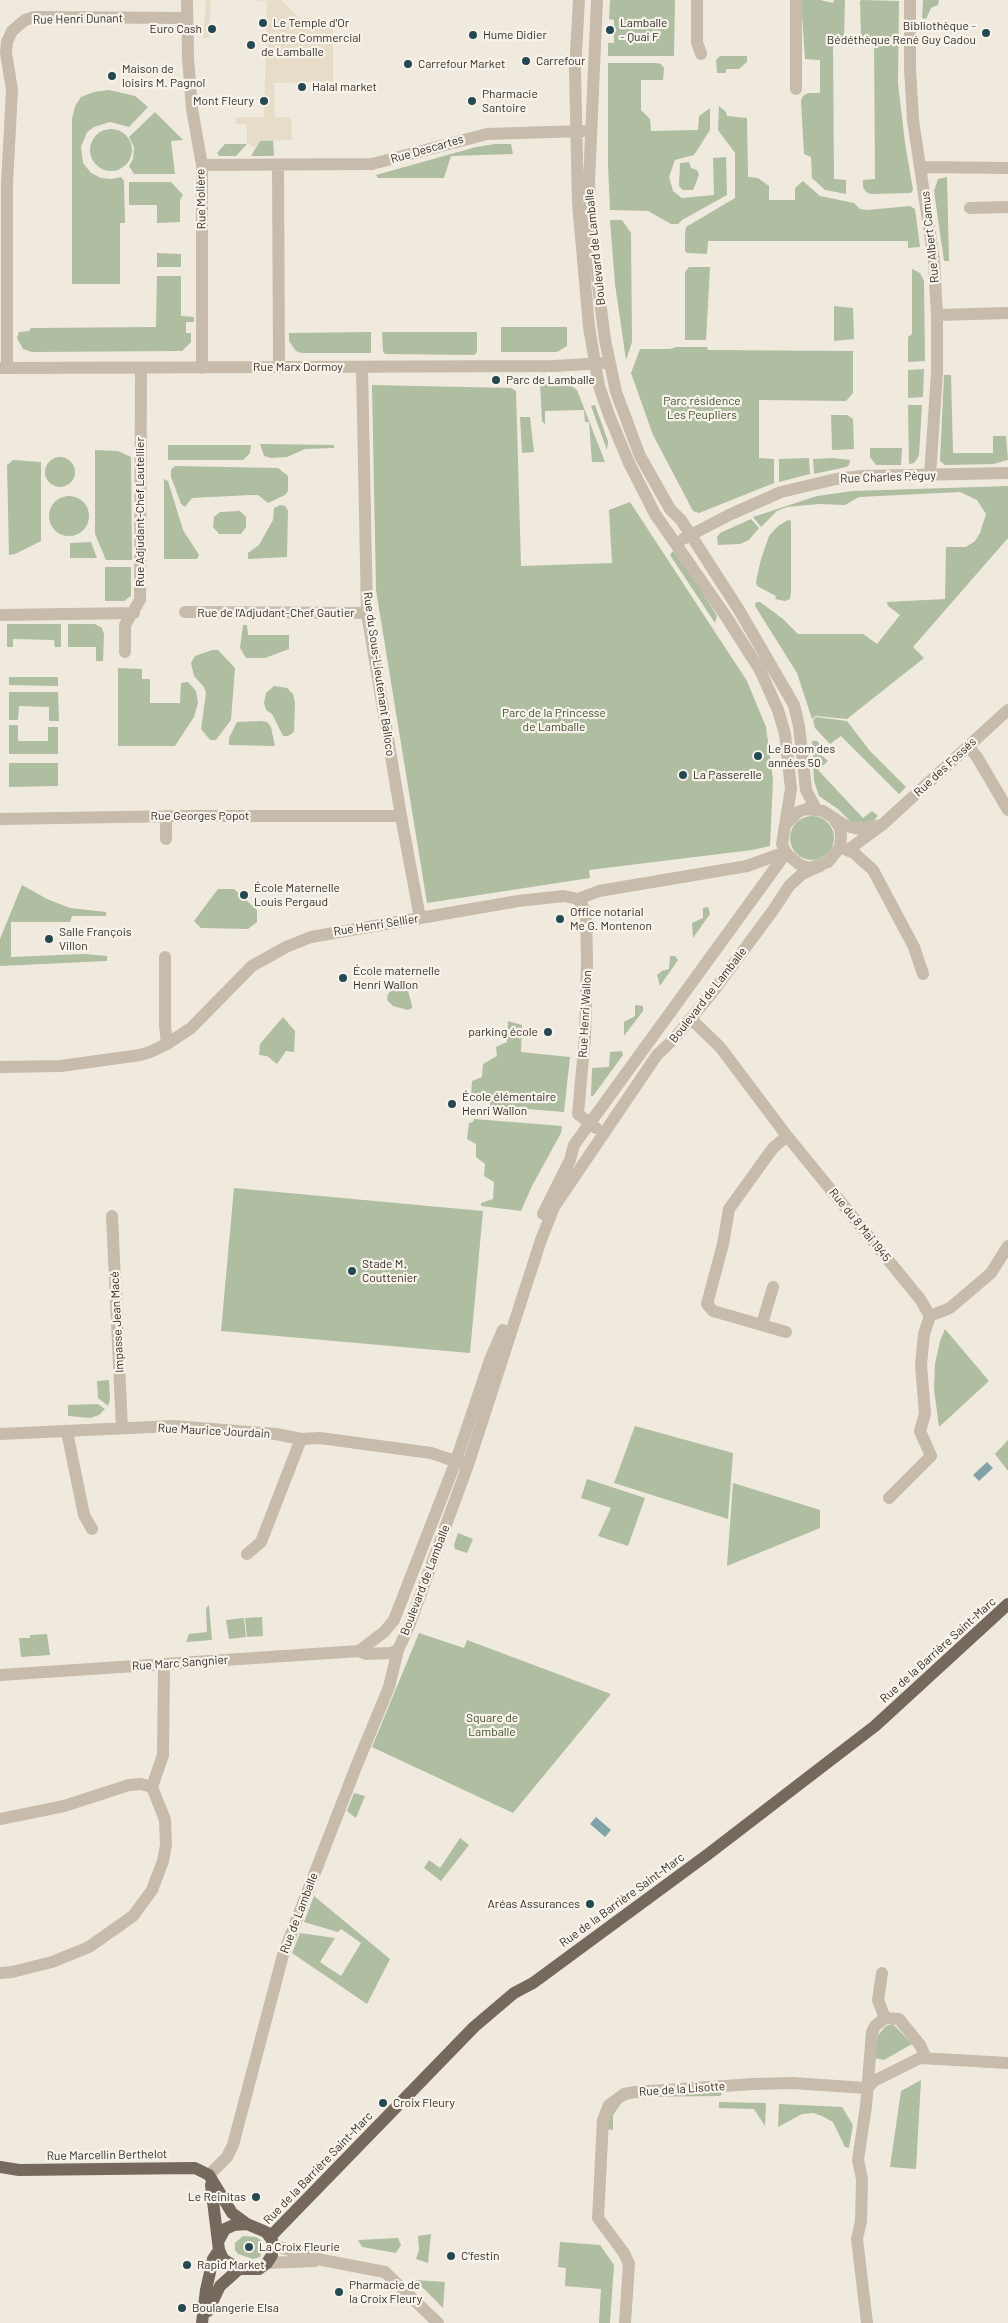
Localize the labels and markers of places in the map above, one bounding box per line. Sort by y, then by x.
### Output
place label: Le Temple d'Or [273,16,349,30]
place label: Lamballe - Quai F [620,16,667,44]
marker: Le Temple d'Or [257,17,269,29]
place label: Bibliothèque - Bédéthèque René Guy Cadou [827,19,976,47]
place label: Euro Cash [149,22,202,36]
marker: Euro Cash [206,23,218,35]
marker: Lamballe - Quai F [604,24,616,36]
marker: Bibliothèque - Bédéthèque René Guy Cadou [980,27,992,39]
place label: Hume Didier [483,28,547,42]
marker: Hume Didier [467,29,479,41]
place label: Centre Commercial de Lamballe [261,31,361,59]
marker: Centre Commercial de Lamballe [245,39,257,51]
place label: Carrefour [536,54,585,68]
marker: Carrefour [520,55,532,67]
place label: Carrefour Market [418,57,505,71]
marker: Carrefour Market [402,58,414,70]
place label: Maison de loisirs M. Pagnol [122,62,205,90]
marker: Maison de loisirs M. Pagnol [106,70,118,82]
place label: Halal market [312,80,377,94]
marker: Halal market [296,81,308,93]
place label: Pharmacie Santoire [482,87,538,115]
place label: Mont Fleury [193,94,254,108]
marker: Mont Fleury [258,95,270,107]
marker: Pharmacie Santoire [466,95,478,107]
place label: Parc de Lamballe [506,373,595,387]
marker: Parc de Lamballe [490,374,502,386]
place label: Le Boom des années 50 [768,742,835,770]
marker: Le Boom des années 50 [752,750,764,762]
place label: La Passerelle [693,768,762,782]
marker: La Passerelle [677,769,689,781]
place label: École Maternelle Louis Pergaud [254,881,340,909]
marker: École Maternelle Louis Pergaud [238,889,250,901]
place label: Office notarial Me G. Montenon [570,905,652,933]
marker: Office notarial Me G. Montenon [554,913,566,925]
place label: Salle François Villon [59,925,132,953]
marker: Salle François Villon [43,933,55,945]
place label: École maternelle Henri Wallon [353,964,440,992]
marker: École maternelle Henri Wallon [337,972,349,984]
place label: parking école [468,1025,538,1039]
marker: parking école [542,1026,554,1038]
place label: École élémentaire Henri Wallon [462,1090,556,1118]
marker: École élémentaire Henri Wallon [446,1098,458,1110]
place label: Stade M. Couttenier [362,1257,417,1285]
marker: Stade M. Couttenier [346,1265,358,1277]
place label: Aréas Assurances [488,1897,580,1911]
marker: Aréas Assurances [584,1898,596,1910]
place label: Croix Fleury [393,2096,455,2110]
marker: Croix Fleury [377,2097,389,2109]
place label: Le Reinitas [188,2190,246,2204]
marker: Le Reinitas [250,2191,262,2203]
place label: La Croix Fleurie [259,2240,340,2254]
marker: La Croix Fleurie [243,2241,255,2253]
place label: C'festin [461,2249,500,2263]
marker: C'festin [445,2250,457,2262]
place label: Rapid Market [197,2258,265,2272]
marker: Rapid Market [181,2259,193,2271]
place label: Pharmacie de la Croix Fleury [349,2278,422,2306]
marker: Pharmacie de la Croix Fleury [333,2286,345,2298]
place label: Boulangerie Elsa [192,2301,279,2315]
marker: Boulangerie Elsa [176,2302,188,2314]

